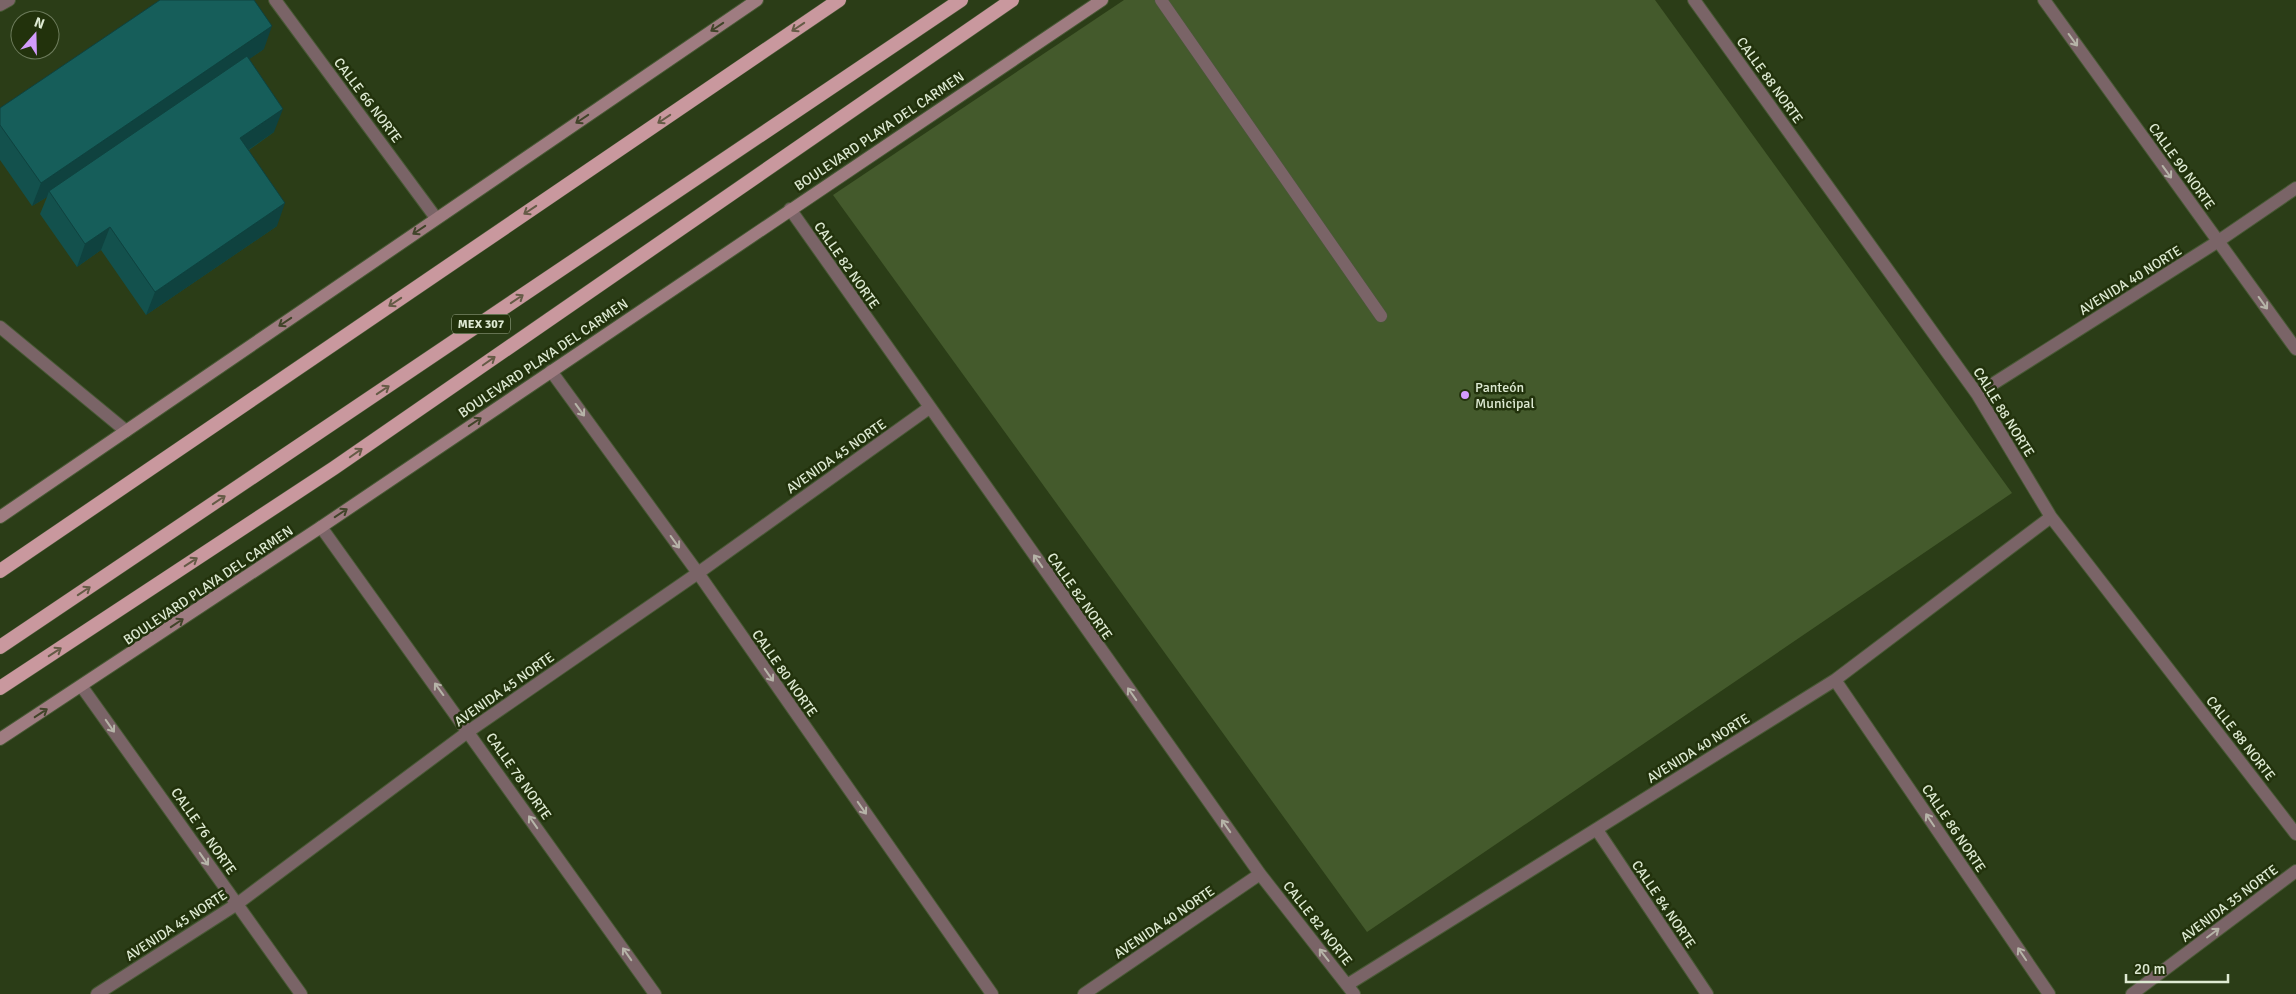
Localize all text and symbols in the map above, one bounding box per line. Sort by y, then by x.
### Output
north arrow [10,10,60,60]
text: N [32,14,47,33]
one-way arrow [710,22,724,32]
one-way arrow [792,23,806,33]
one-way arrow [2068,33,2078,47]
street label: CALLE 88 NORTE [1733,34,1807,127]
street label: CALLE 66 NORTE [330,54,405,146]
street label: BOULEVARD PLAYA DEL CARMEN [791,68,967,195]
one-way arrow [575,114,589,124]
one-way arrow [657,114,671,124]
street label: CALLE 90 NORTE [2145,120,2219,213]
one-way arrow [2162,165,2172,179]
one-way arrow [523,205,537,215]
street label: CALLE 82 NORTE [810,219,883,312]
one-way arrow [412,225,426,235]
street label: AVENIDA 40 NORTE [2076,242,2185,319]
one-way arrow [510,294,524,304]
street label: BOULEVARD PLAYA DEL CARMEN [455,295,631,422]
one-way arrow [2257,296,2268,309]
one-way arrow [389,297,403,307]
road number: MEX 307 [452,314,510,334]
one-way arrow [278,317,292,327]
one-way arrow [482,356,496,366]
street label: CALLE 88 NORTE [1969,364,2038,460]
place label: Panteón Municipal [1475,379,1535,412]
one-way arrow [375,384,389,394]
marker: Panteón Municipal [1459,389,1471,401]
one-way arrow [575,403,585,417]
street label: AVENIDA 45 NORTE [783,416,890,497]
one-way arrow [468,417,482,427]
one-way arrow [348,448,362,458]
one-way arrow [212,495,226,505]
one-way arrow [334,508,348,519]
street label: BOULEVARD PLAYA DEL CARMEN [120,522,296,649]
one-way arrow [670,535,680,549]
street label: CALLE 82 NORTE [1043,550,1116,643]
one-way arrow [1033,554,1043,568]
one-way arrow [184,557,198,568]
one-way arrow [77,586,91,596]
one-way arrow [169,618,183,628]
street label: CALLE 80 NORTE [748,627,821,720]
one-way arrow [48,647,62,657]
street label: AVENIDA 45 NORTE [451,649,558,730]
one-way arrow [764,668,774,682]
one-way arrow [433,683,444,697]
one-way arrow [1127,687,1137,701]
street label: CALLE 88 NORTE [2202,693,2279,784]
one-way arrow [34,707,48,718]
street label: AVENIDA 40 NORTE [1644,710,1753,787]
one-way arrow [105,719,115,733]
street label: CALLE 78 NORTE [482,730,555,823]
street label: CALLE 86 NORTE [1918,781,1989,876]
street label: CALLE 76 NORTE [167,785,240,878]
one-way arrow [857,801,867,815]
one-way arrow [1925,813,1935,827]
one-way arrow [528,815,538,829]
one-way arrow [1221,819,1231,833]
one-way arrow [199,851,209,865]
street label: CALLE 84 NORTE [1628,857,1699,952]
street label: AVENIDA 35 NORTE [2177,861,2282,946]
street label: CALLE 82 NORTE [1279,878,1356,969]
street label: AVENIDA 40 NORTE [1111,882,1218,962]
street label: AVENIDA 45 NORTE [122,886,230,965]
one-way arrow [2206,928,2219,939]
one-way arrow [622,947,632,961]
one-way arrow [2017,947,2027,961]
one-way arrow [1319,949,1330,962]
scale bar [2126,952,2228,984]
text: 20 m [2134,960,2165,978]

